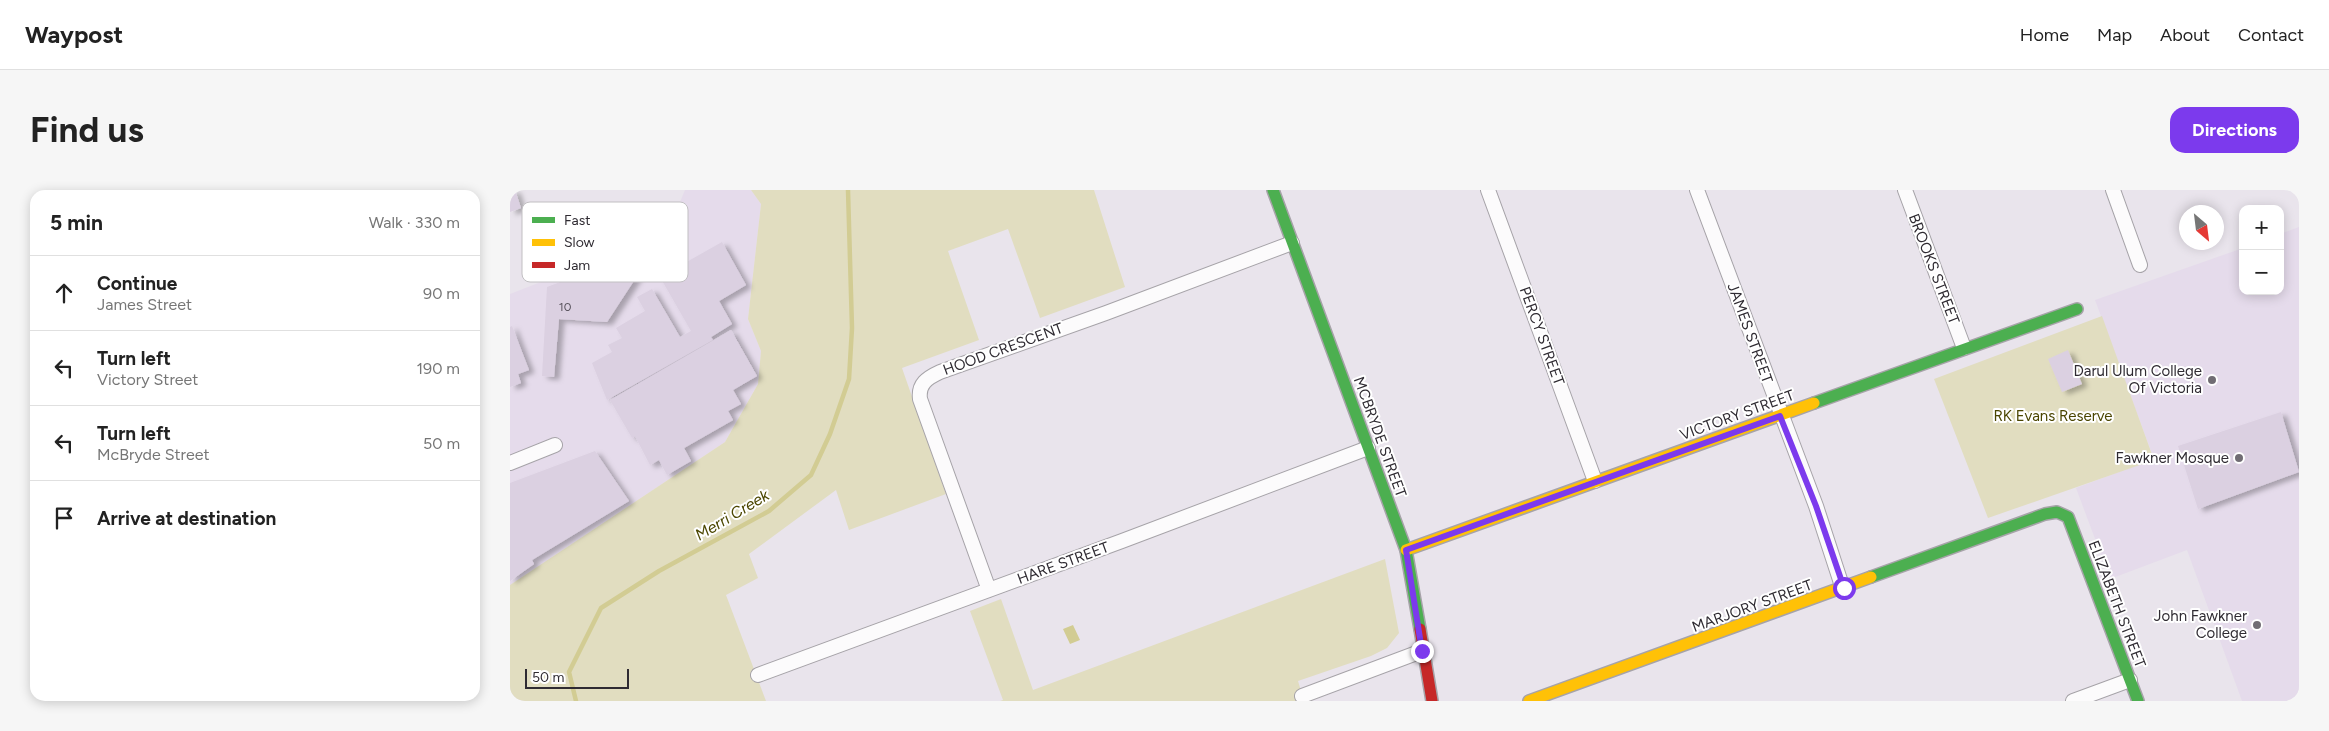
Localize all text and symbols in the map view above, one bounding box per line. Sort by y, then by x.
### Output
text: Waypost [25,20,123,49]
text: Home [2020,24,2069,46]
text: Map [2097,24,2132,46]
text: About [2160,24,2210,46]
text: Contact [2238,24,2304,46]
button: Directions [2170,107,2299,153]
text: Find us [30,109,144,151]
legend [522,202,688,282]
north arrow [2179,205,2224,250]
map controls [2239,205,2284,295]
button: + [2239,205,2284,250]
text: 5 min [50,210,103,235]
street label: BROOKS STREET [1905,211,1964,327]
text: Fast [564,212,590,229]
text: Walk · 330 m [369,213,460,232]
text: Slow [564,234,595,251]
button: − [2239,250,2284,295]
text: Jam [564,257,590,274]
text: Continue [97,272,177,295]
icon: ahead [50,279,78,307]
street label: JAMES STREET [1724,280,1777,386]
text: 90 m [423,284,460,303]
street label: PERCY STREET [1516,284,1568,388]
text: James Street [97,295,192,314]
house number: 10 [559,300,572,314]
street label: HOOD CRESCENT [941,319,1066,379]
text: Turn left [97,347,171,370]
icon: left [50,354,78,382]
text: 190 m [417,359,460,378]
place label: Darul Ulum College Of Victoria [2074,362,2202,397]
text: Victory Street [97,370,198,389]
street label: MCBRYDE STREET [1350,374,1410,500]
marker: Darul Ulum College Of Victoria [2206,374,2218,386]
street label: VICTORY STREET [1677,386,1797,444]
park label: RK Evans Reserve [1993,407,2113,425]
text: Turn left [97,422,171,445]
icon: left [50,429,78,457]
text: 50 m [423,434,460,453]
text: McBryde Street [97,445,209,464]
place label: Fawkner Mosque [2115,449,2229,467]
marker: Fawkner Mosque [2233,452,2245,464]
water label: Merri Creek [691,485,774,545]
icon: arrive [50,504,78,532]
text: Arrive at destination [97,507,276,530]
street label: HARE STREET [1015,538,1112,588]
street label: ELIZABETH STREET [2084,538,2150,671]
street label: MARJORY STREET [1689,576,1815,636]
route start [1833,577,1856,600]
place label: John Fawkner College [2154,607,2247,642]
marker: John Fawkner College [2251,619,2263,631]
route end [1411,640,1434,663]
scale bar [525,666,629,689]
text: 50 m [532,669,564,686]

